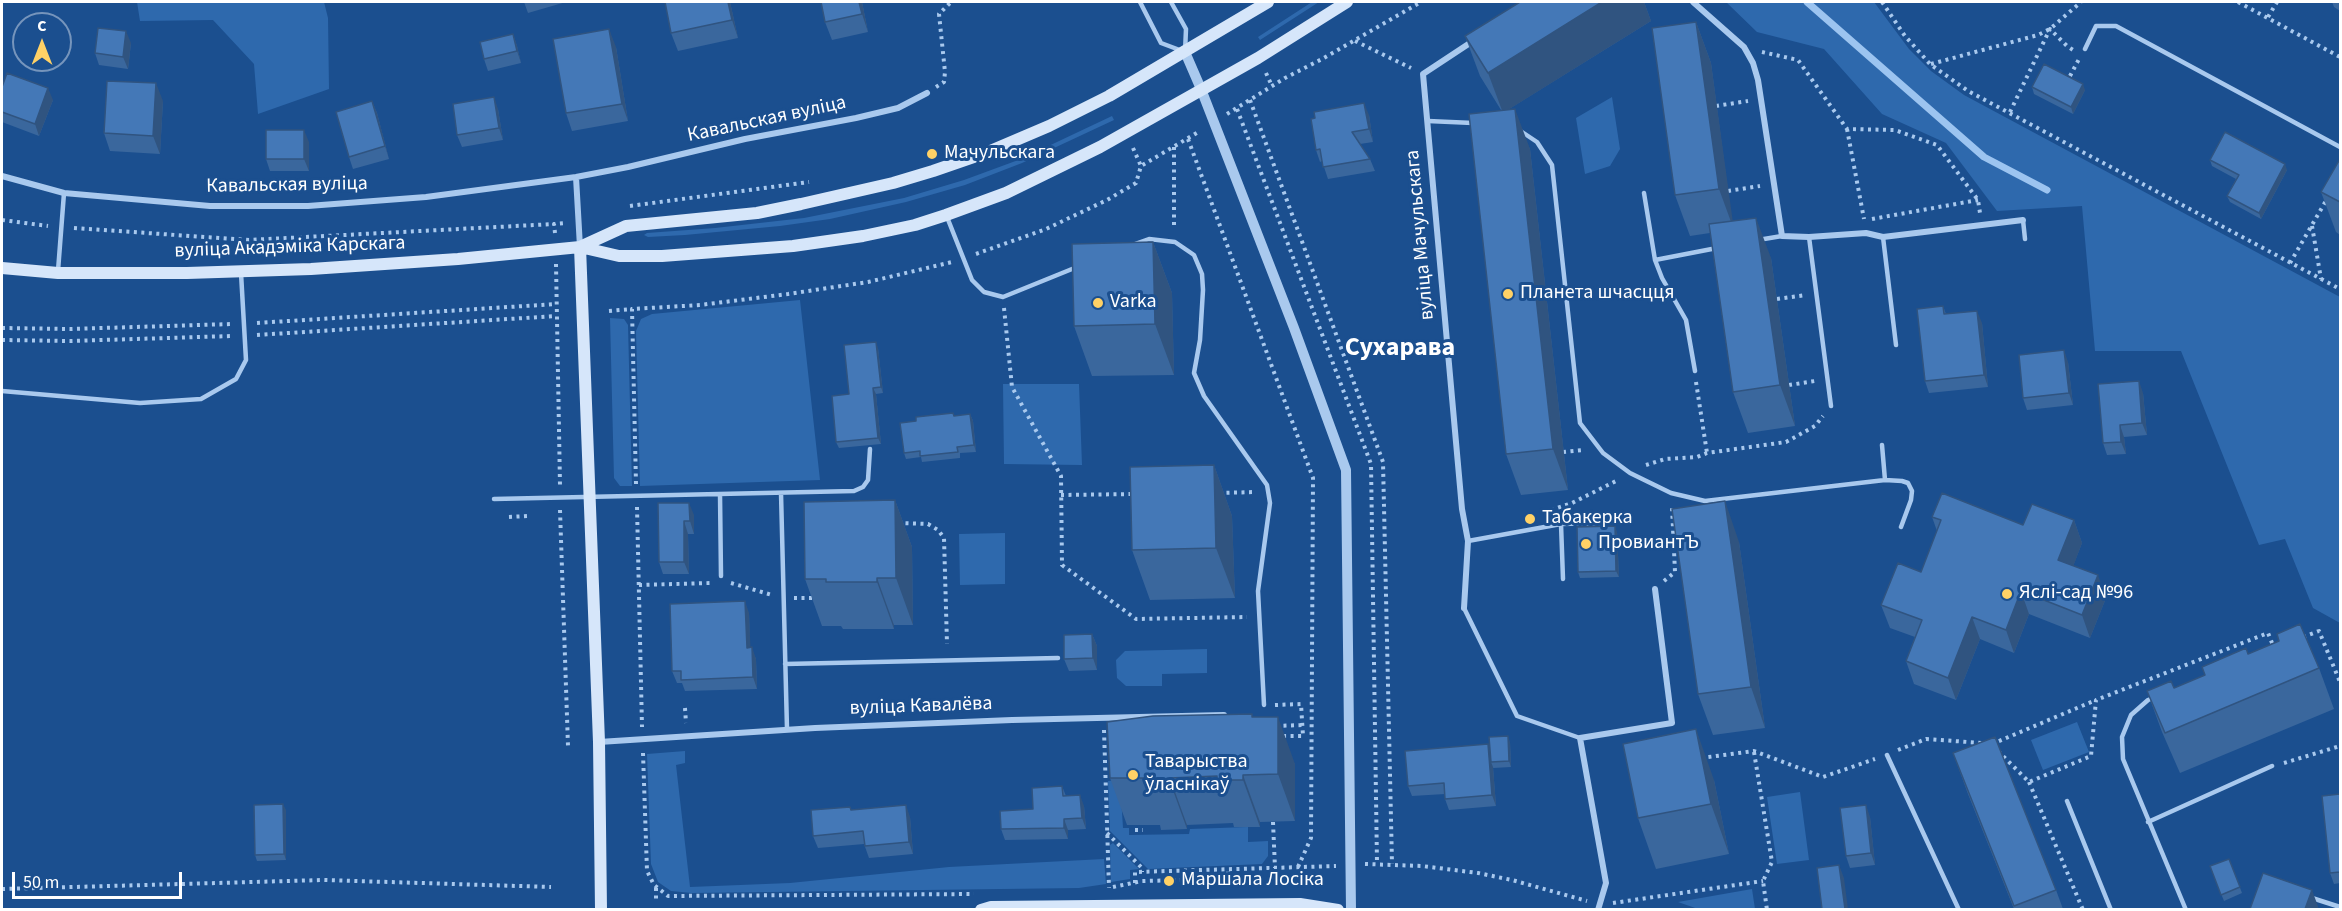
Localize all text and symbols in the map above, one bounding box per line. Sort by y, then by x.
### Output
north arrow [12,12,72,72]
text: С [37,15,47,37]
street label: Кавальская вуліца [685,91,849,149]
place label: Мачульскага [944,142,1055,166]
marker: Мачульскага [925,147,939,161]
street label: вуліца Мачульскага [1402,149,1440,321]
street label: Кавальская вуліца [206,173,368,199]
street label: вуліца Акадэміка Карскага [174,232,406,264]
place label: Планета шчасцця [1520,282,1674,306]
marker: Планета шчасцця [1501,287,1515,301]
place label: Varka [1110,291,1157,315]
marker: Varka [1091,296,1105,310]
district label: Сухарава [1345,333,1455,365]
place label: Табакерка [1542,507,1632,531]
marker: Табакерка [1523,512,1537,526]
place label: ПровиантЪ [1598,532,1699,556]
marker: ПровиантЪ [1579,537,1593,551]
place label: Яслі-сад №96 [2019,582,2133,606]
marker: Яслі-сад №96 [2000,587,2014,601]
street label: вуліца Кавалёва [849,693,993,721]
place label: Таварыства ўласнікаў [1145,751,1248,798]
marker: Таварыства ўласнікаў [1126,768,1140,782]
scale bar [15,860,184,898]
place label: Маршала Лосіка [1181,869,1324,893]
text: 50 m [23,870,59,895]
marker: Маршала Лосіка [1162,874,1176,888]

